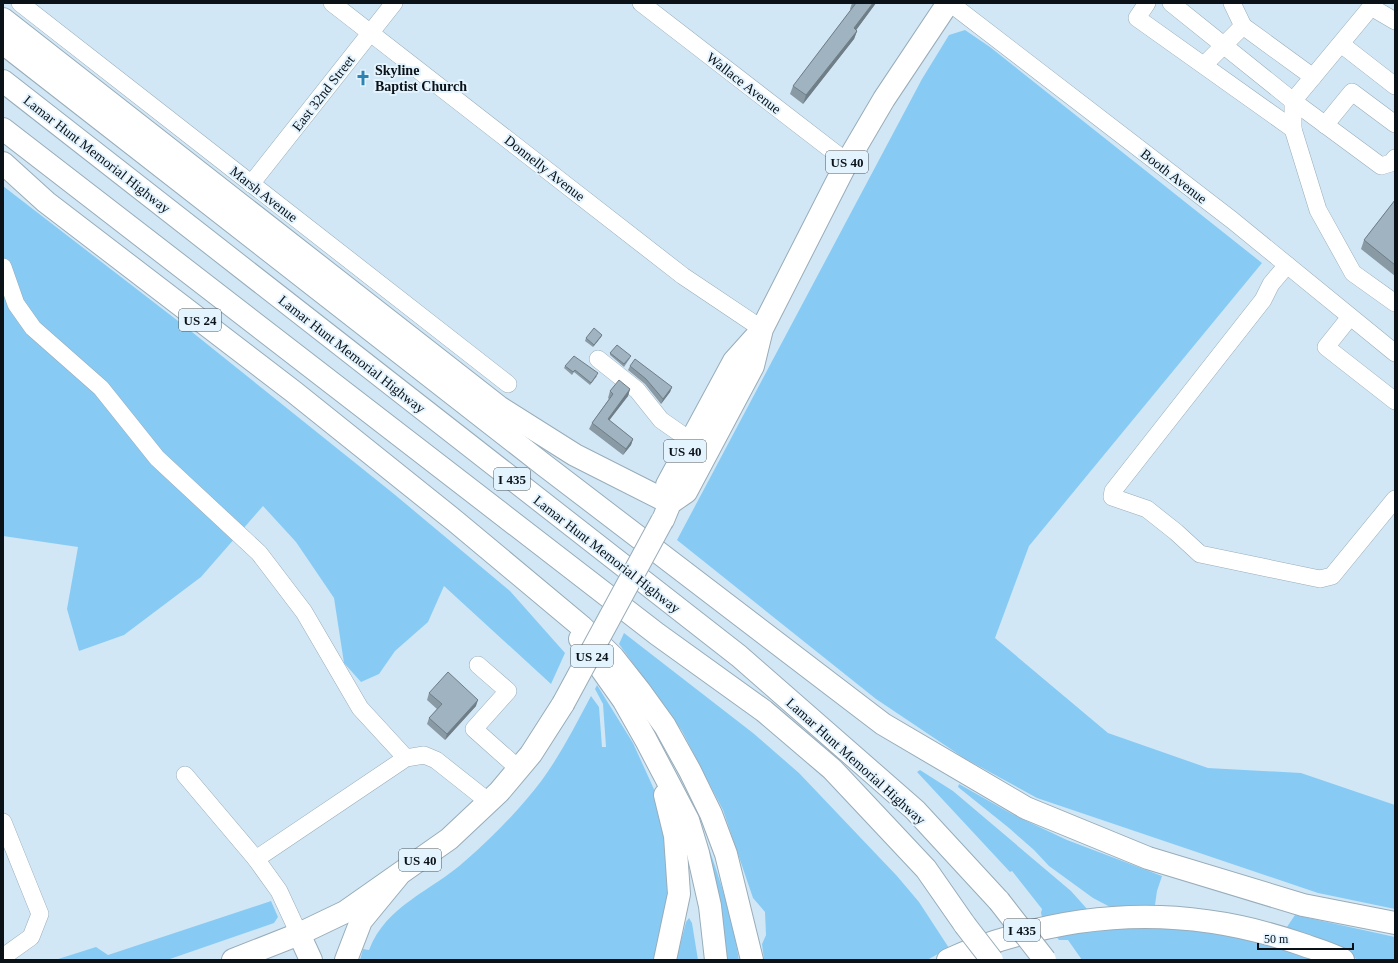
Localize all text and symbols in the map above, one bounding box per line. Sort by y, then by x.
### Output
street label: Wallace Avenue [704,50,784,117]
street label: East 32nd Street [289,52,358,134]
place label: Skyline Baptist Church [375,63,467,94]
church icon: Skyline Baptist Church [354,69,372,87]
street label: Lamar Hunt Memorial Highway [21,93,173,216]
street label: Donnelly Avenue [502,133,588,204]
street label: Booth Avenue [1138,146,1210,207]
road number: US 40 [826,151,868,173]
street label: Marsh Avenue [227,164,300,225]
street label: Lamar Hunt Memorial Highway [276,293,428,416]
road number: US 24 [179,309,221,331]
road number: US 40 [664,440,706,462]
road number: I 435 [494,468,530,490]
street label: Lamar Hunt Memorial Highway [531,493,683,616]
road number: US 24 [571,645,613,667]
street label: Lamar Hunt Memorial Highway [783,695,928,828]
road number: US 40 [399,849,441,871]
road number: I 435 [1004,919,1040,941]
scale bar [1258,925,1353,951]
text: 50 m [1264,932,1289,946]

